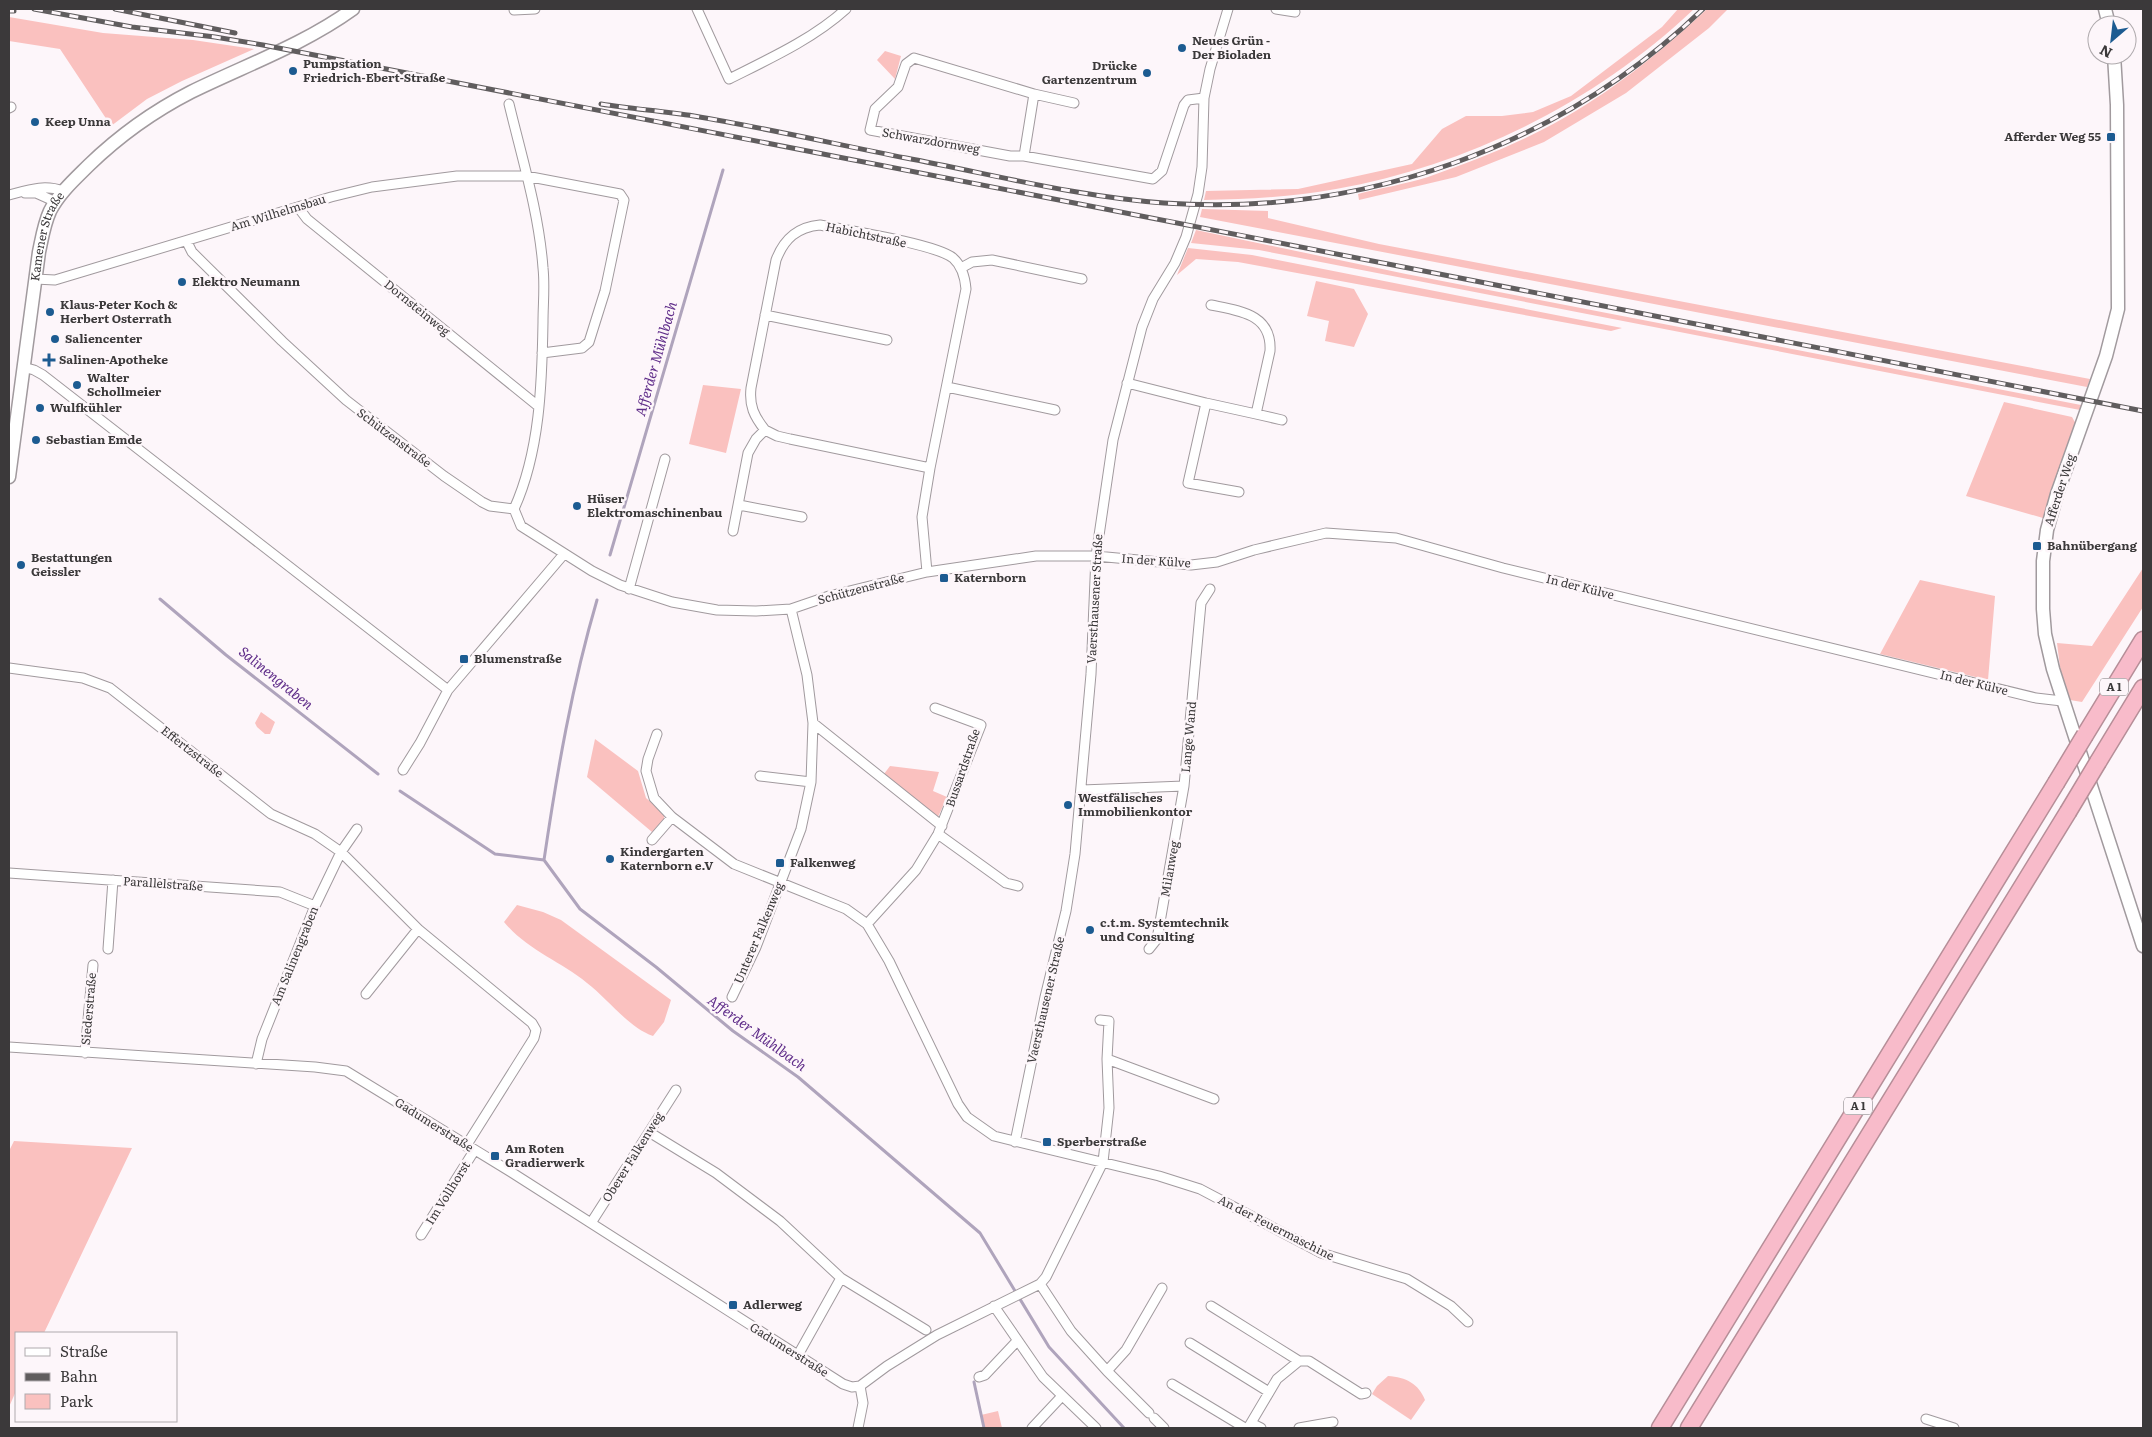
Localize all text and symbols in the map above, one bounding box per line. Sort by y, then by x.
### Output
north arrow [2087,15,2137,65]
place label: Neues Grün - Der Bioladen [1192,31,1272,63]
text: N [2095,41,2115,64]
marker: Neues Grün - Der Bioladen [1176,42,1188,54]
place label: Pumpstation Friedrich-Ebert-Straße [303,54,446,86]
place label: Drücke Gartenzentrum [1042,56,1137,88]
marker: Pumpstation Friedrich-Ebert-Straße [287,65,299,77]
marker: Drücke Gartenzentrum [1141,67,1153,79]
place label: Keep Unna [45,112,111,130]
marker: Keep Unna [29,116,41,128]
street label: Schwarzdornweg [881,123,982,158]
place label: Afferder Weg 55 [2004,127,2101,145]
marker: Afferder Weg 55 [2105,131,2117,143]
street label: Kamener Straße [25,187,68,282]
street label: Am Wilhelmsbau [228,189,328,235]
street label: Habichtstraße [824,217,908,251]
place label: Elektro Neumann [192,272,301,290]
street label: Dornsteinweg [381,275,455,340]
marker: Elektro Neumann [176,276,188,288]
place label: Klaus-Peter Koch & Herbert Osterrath [60,295,178,327]
water label: Afferder Mühlbach [629,298,681,418]
marker: Klaus-Peter Koch & Herbert Osterrath [44,306,56,318]
place label: Saliencenter [65,329,143,347]
marker: Saliencenter [49,333,61,345]
place label: Salinen-Apotheke [59,350,168,368]
marker: Salinen-Apotheke [43,354,55,366]
place label: Walter Schollmeier [87,368,162,400]
marker: Walter Schollmeier [71,379,83,391]
place label: Wulfkühler [50,398,122,416]
marker: Wulfkühler [34,402,46,414]
street label: Schützenstraße [354,403,436,471]
place label: Sebastian Emde [46,430,142,448]
marker: Sebastian Emde [30,434,42,446]
street label: Afferder Weg [2039,451,2079,528]
place label: Hüser Elektromaschinenbau [587,489,722,521]
marker: Hüser Elektromaschinenbau [571,500,583,512]
street label: Vaersthausener Straße [1082,534,1106,664]
place label: Bahnübergang [2047,536,2138,554]
marker: Bahnübergang [2031,540,2043,552]
place label: Bestattungen Geissler [31,548,113,580]
street label: In der Külve [1121,549,1191,571]
marker: Bestattungen Geissler [15,559,27,571]
street label: Schützenstraße [815,568,906,608]
place label: Katernborn [954,568,1027,586]
street label: In der Külve [1544,569,1616,603]
marker: Katernborn [938,572,950,584]
water label: Salinengraben [235,641,319,714]
place label: Blumenstraße [474,649,562,667]
marker: Blumenstraße [458,653,470,665]
street label: In der Külve [1938,665,2010,699]
road number: A 1 [2100,679,2128,696]
street label: Lange Wand [1176,700,1200,773]
street label: Effertzstraße [158,721,228,781]
street label: Bussardstraße [940,726,984,809]
place label: Westfälisches Immobilienkontor [1078,788,1193,820]
marker: Westfälisches Immobilienkontor [1062,799,1074,811]
street label: Milanweg [1155,839,1183,898]
place label: Kindergarten Katernborn e.V [620,842,713,874]
marker: Kindergarten Katernborn e.V [604,853,616,865]
place label: Falkenweg [790,853,856,871]
marker: Falkenweg [774,857,786,869]
street label: Parallelstraße [122,871,204,895]
street label: Unterer Falkenweg [729,879,788,986]
street label: Am Salinengraben [266,903,322,1008]
place label: c.t.m. Systemtechnik und Consulting [1100,913,1230,945]
marker: c.t.m. Systemtechnik und Consulting [1084,924,1096,936]
street label: Vaersthausener Straße [1022,935,1068,1065]
street label: Siederstraße [76,972,100,1046]
water label: Afferder Mühlbach [704,989,812,1076]
street label: Gadumerstraße [392,1093,477,1156]
road number: A 1 [1844,1098,1872,1114]
street label: Oberer Falkenweg [597,1108,667,1205]
place label: Sperberstraße [1057,1132,1147,1150]
marker: Sperberstraße [1041,1136,1053,1148]
place label: Am Roten Gradierwerk [505,1139,585,1171]
marker: Am Roten Gradierwerk [489,1150,501,1162]
street label: Im Vollhorst [420,1157,474,1228]
street label: An der Feuermaschine [1215,1190,1338,1264]
place label: Adlerweg [743,1295,803,1313]
marker: Adlerweg [727,1299,739,1311]
street label: Gadumerstraße [747,1318,832,1381]
legend [15,1332,178,1422]
text: Straße [60,1339,108,1362]
text: Bahn [60,1364,98,1387]
text: Park [60,1389,94,1412]

